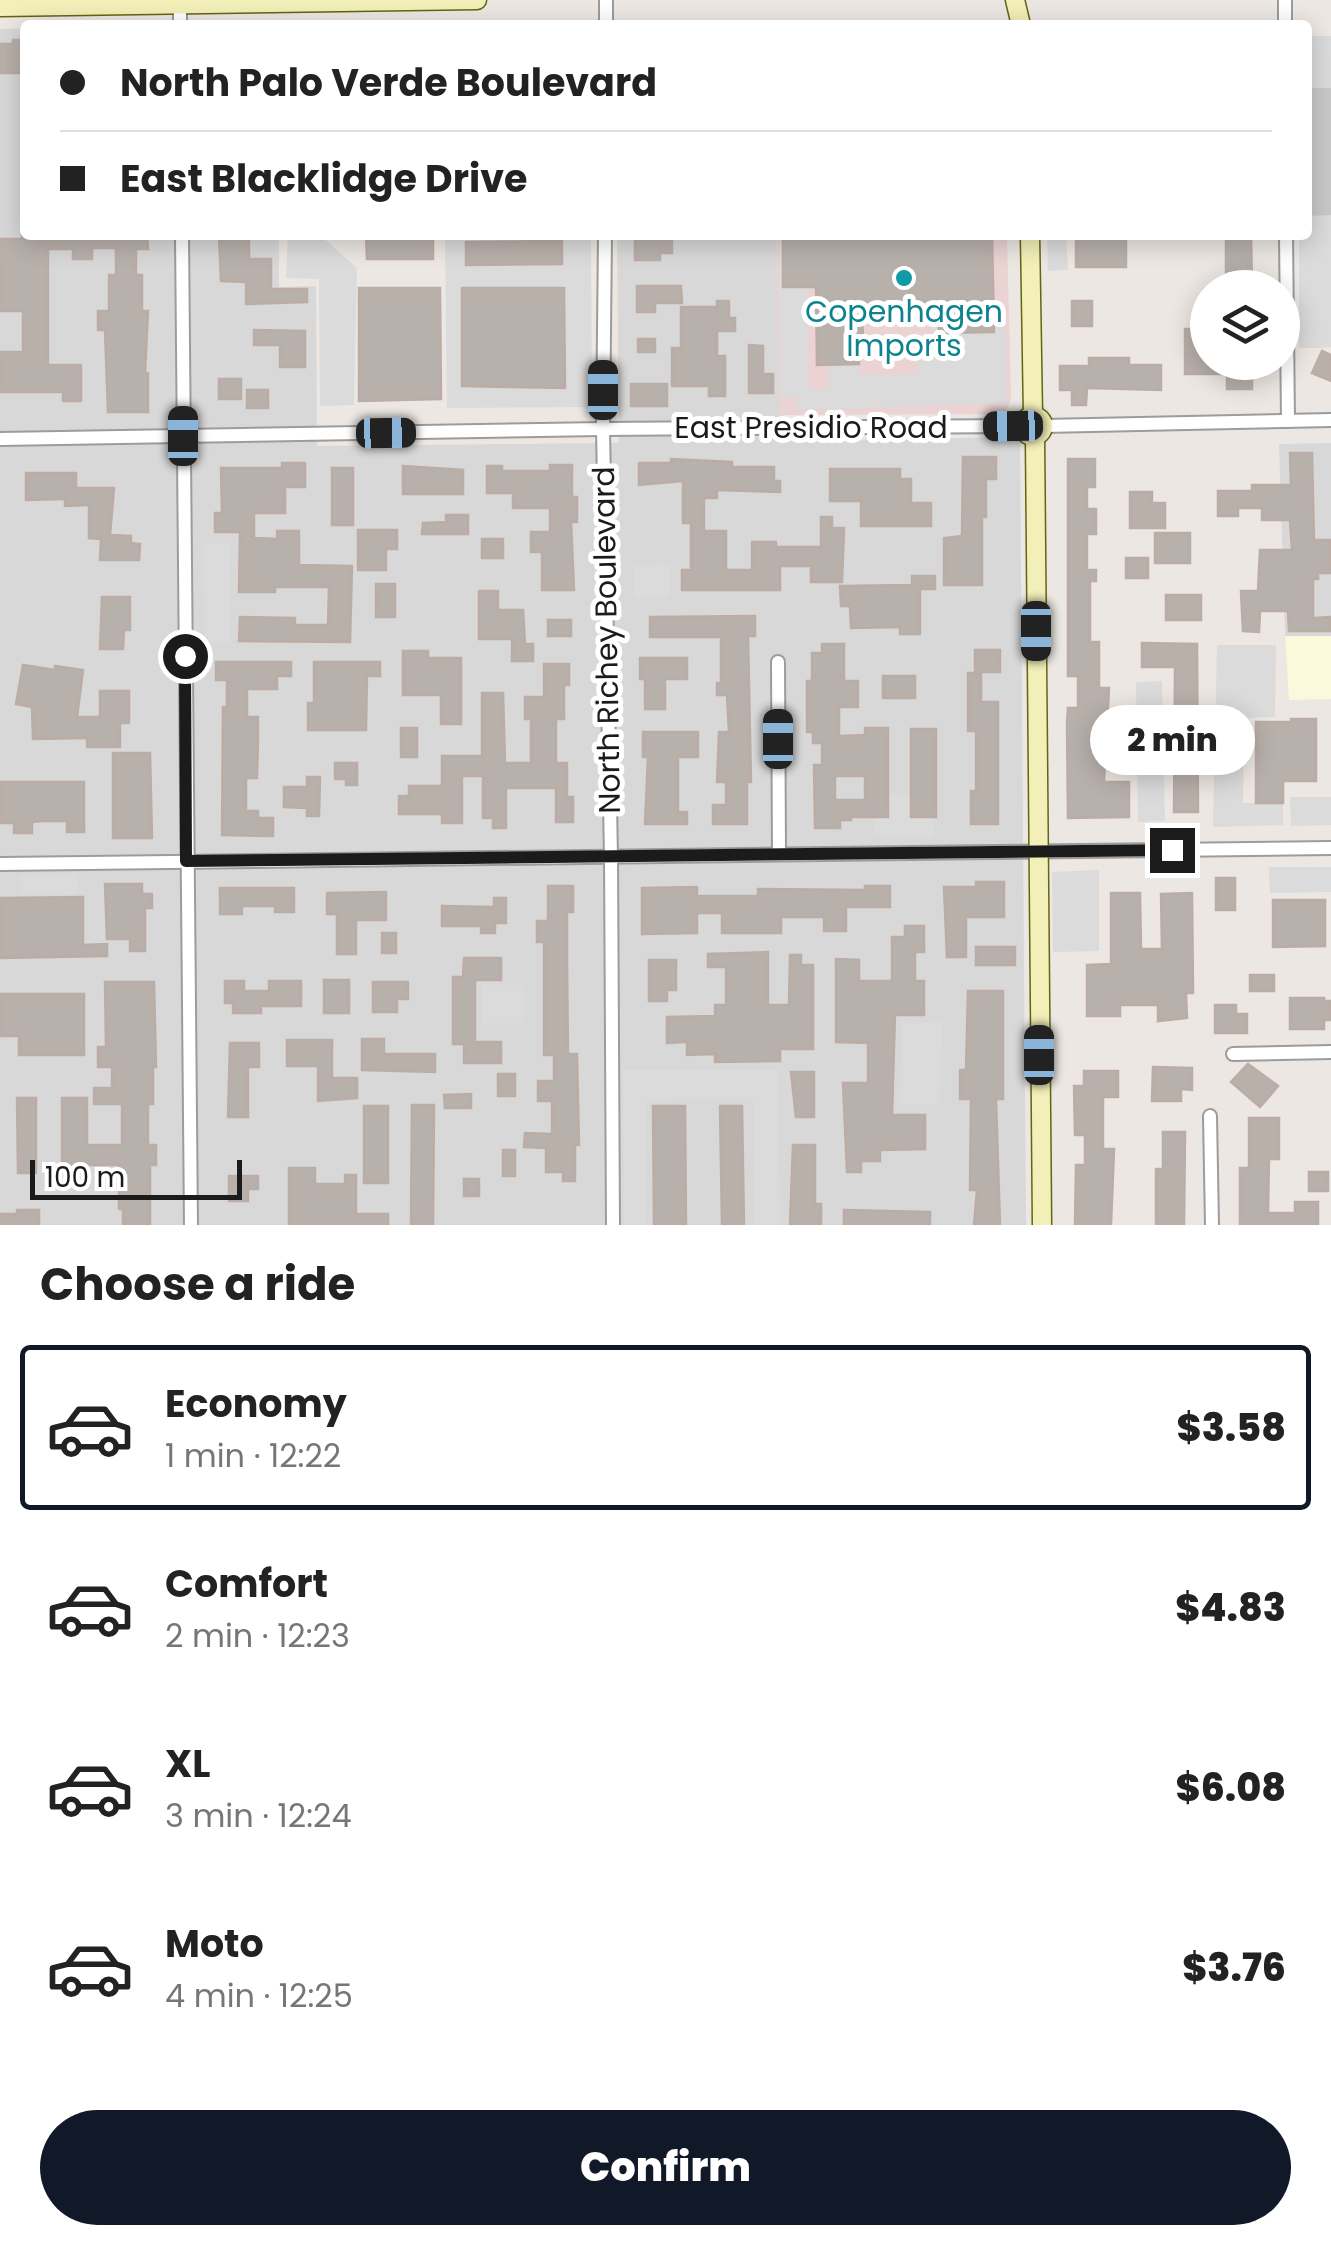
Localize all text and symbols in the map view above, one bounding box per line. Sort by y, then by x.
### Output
text: North Palo Verde Boulevard [120,56,657,109]
text: East Blacklidge Drive [120,152,527,205]
marker: Copenhagen Imports [893,267,915,289]
map controls [1190,270,1300,380]
button: layers [1190,270,1300,380]
place label: Copenhagen Imports [805,290,1003,367]
car [588,360,618,420]
car [168,406,198,466]
street label: East Presidio Road [674,406,948,449]
car [983,410,1043,442]
car [356,417,416,449]
street label: North Richey Boulevard [582,466,631,814]
car [1021,601,1051,661]
route start [163,634,208,679]
callout: 2 min [1090,705,1254,775]
car [763,709,793,769]
text: 2 min [1127,717,1218,762]
route end [1150,828,1195,873]
car [1024,1025,1054,1085]
scale bar [30,1155,242,1200]
text: 100 m [45,1158,125,1197]
text: Choose a ride [40,1253,355,1316]
text: Economy [165,1377,347,1430]
icon: car [45,1383,135,1473]
text: $3.58 [1177,1401,1286,1454]
text: 1 min · 12:22 [165,1433,341,1478]
text: Comfort [165,1557,328,1610]
icon: car [45,1563,135,1653]
text: $4.83 [1175,1581,1286,1634]
text: 2 min · 12:23 [165,1613,350,1658]
text: XL [165,1737,210,1790]
icon: car [45,1743,135,1833]
text: $6.08 [1176,1761,1286,1814]
text: 3 min · 12:24 [165,1793,352,1838]
text: Moto [165,1917,264,1970]
icon: car [45,1923,135,2013]
text: $3.76 [1182,1941,1286,1994]
text: 4 min · 12:25 [165,1973,353,2018]
button: Confirm [40,2110,1291,2225]

